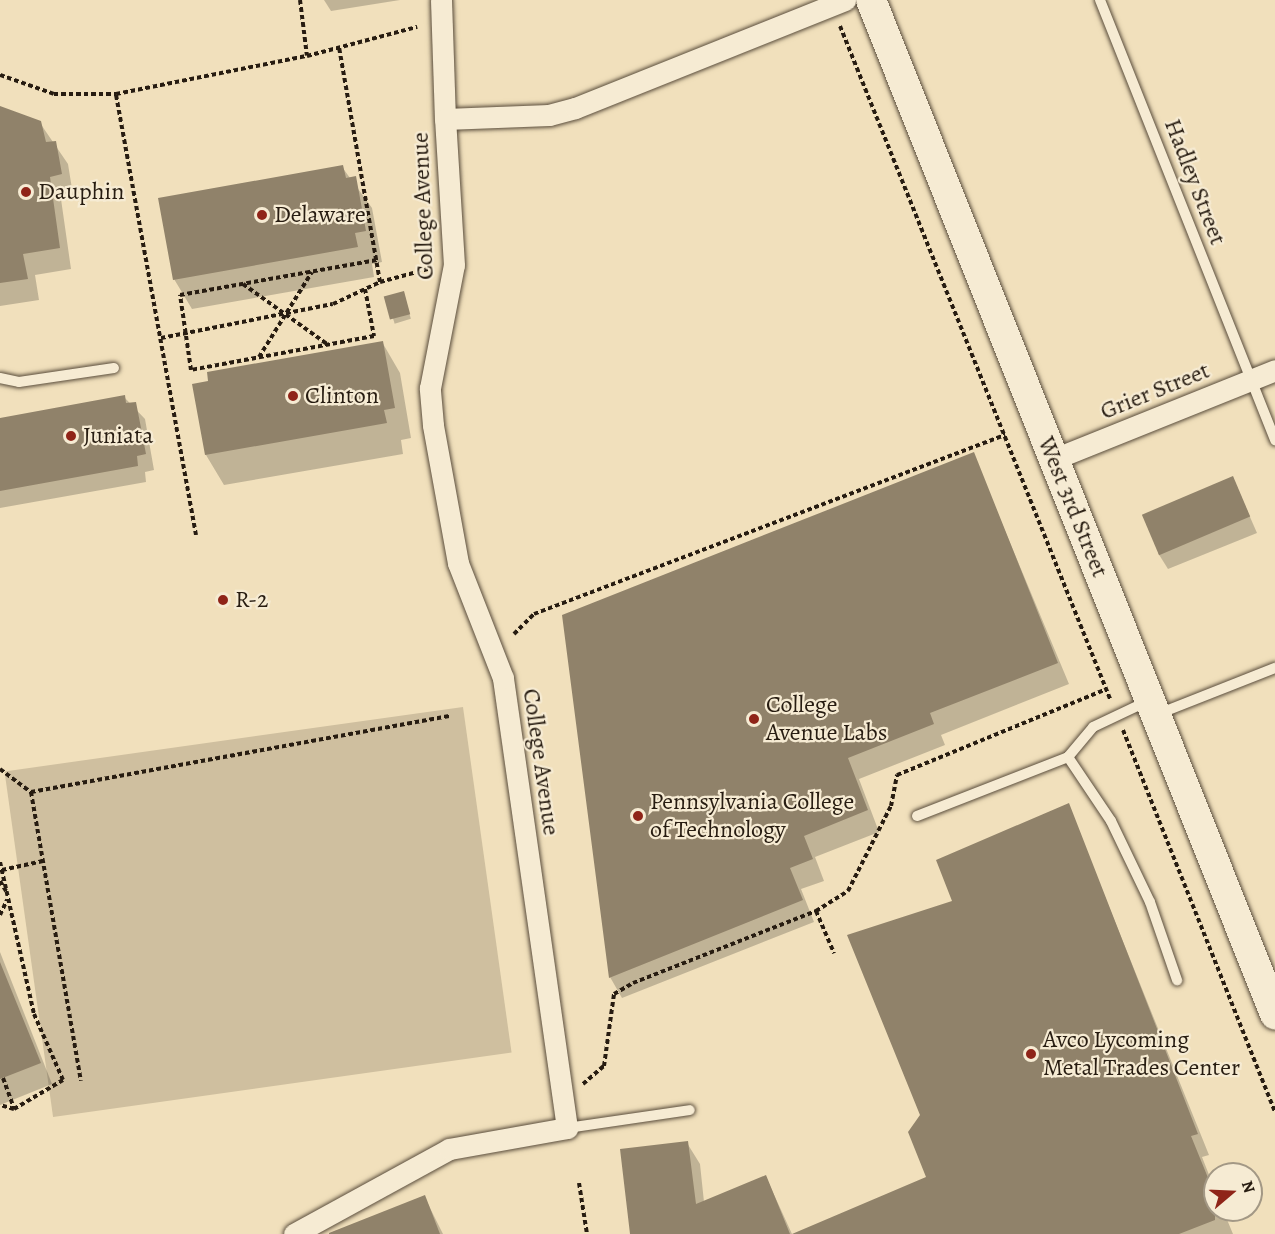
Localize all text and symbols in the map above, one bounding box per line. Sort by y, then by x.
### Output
street label: Hadley Street [1158,115,1232,249]
street label: College Avenue [406,132,440,280]
place label: Dauphin [38,178,124,206]
marker: Dauphin [19,185,33,199]
place label: Delaware [274,201,366,229]
marker: Delaware [255,208,269,222]
street label: Grier Street [1096,356,1214,426]
place label: Clinton [305,382,379,410]
marker: Clinton [286,389,300,403]
place label: Juniata [83,422,153,450]
marker: Juniata [64,429,78,443]
street label: West 3rd Street [1032,432,1114,582]
place label: R-2 [235,586,269,614]
marker: R-2 [216,593,230,607]
street label: College Avenue [516,687,566,837]
place label: College Avenue Labs [766,691,887,747]
marker: College Avenue Labs [747,712,761,726]
place label: Pennsylvania College of Technology [650,788,854,844]
marker: Pennsylvania College of Technology [631,809,645,823]
place label: Avco Lycoming Metal Trades Center [1043,1026,1240,1082]
marker: Avco Lycoming Metal Trades Center [1024,1047,1038,1061]
north arrow [1203,1162,1263,1222]
text: N [1236,1178,1260,1196]

